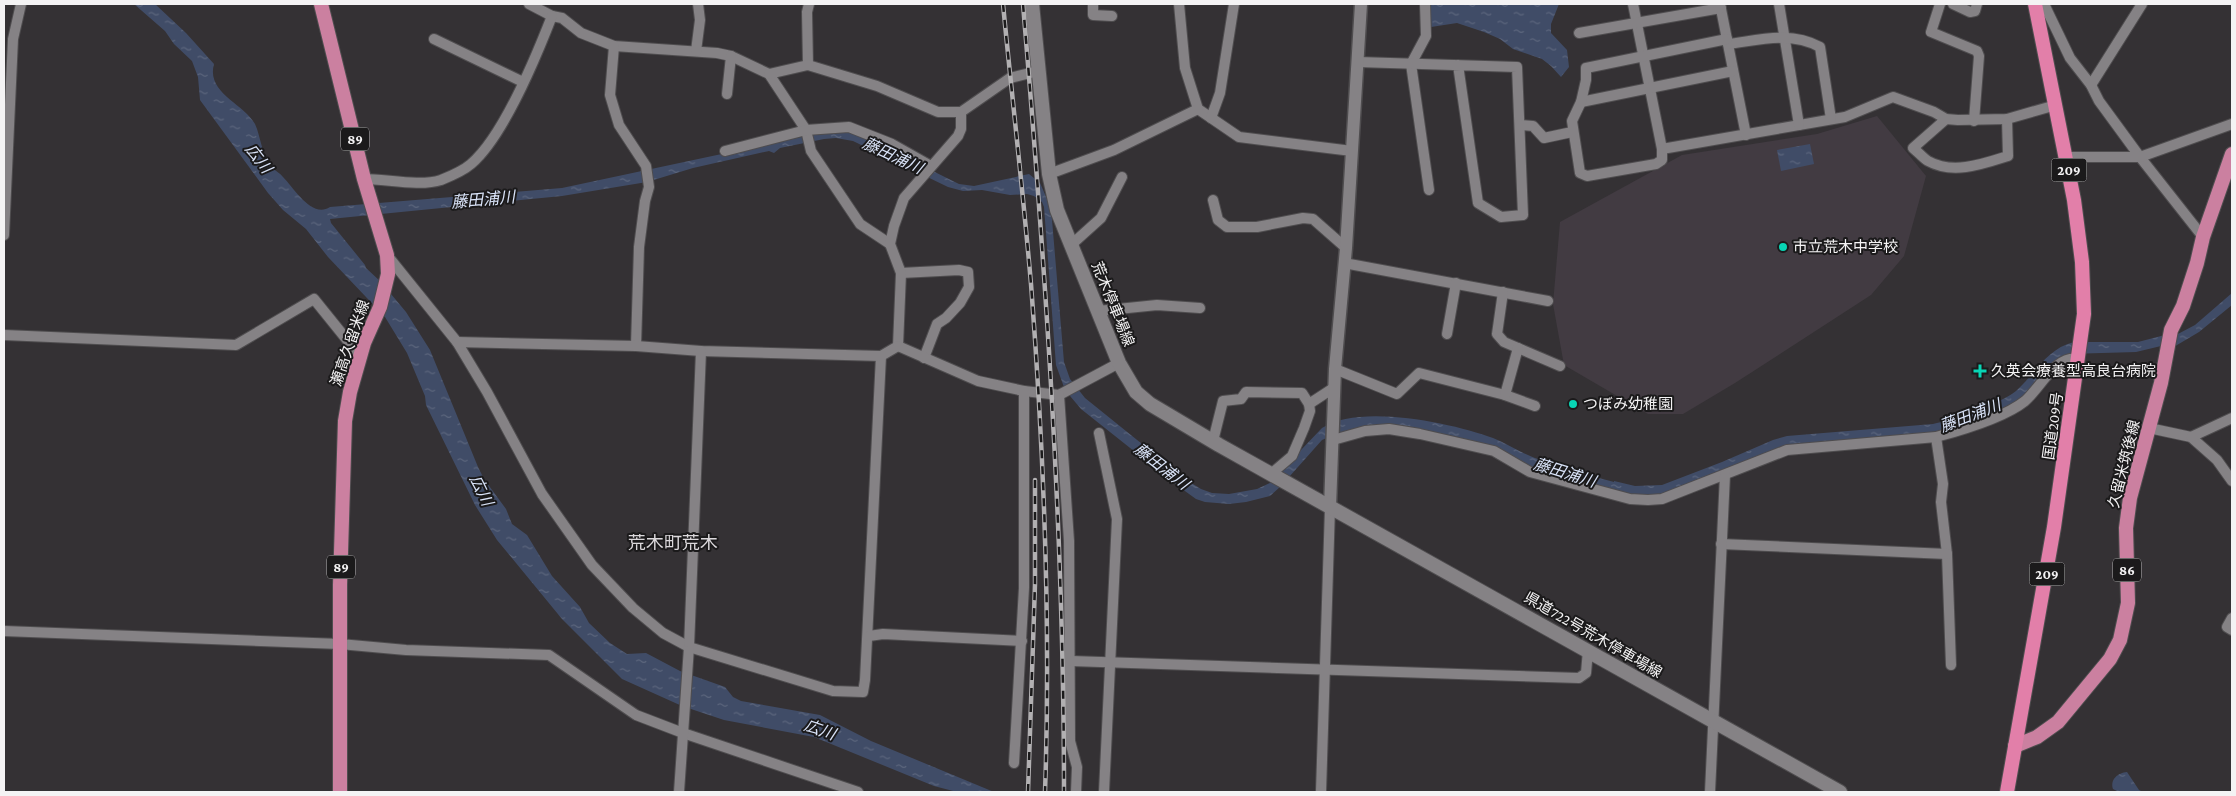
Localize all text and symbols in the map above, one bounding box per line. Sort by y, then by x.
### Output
road number: 89 [341,128,369,150]
water label: 藤田浦川 [860,134,927,178]
water label: 広川 [242,140,276,178]
road number: 209 [2052,158,2086,182]
water label: 藤田浦川 [450,188,518,211]
place label: 市立荒木中学校 [1793,239,1898,255]
marker: 市立荒木中学校 [1777,241,1789,253]
street label: 荒木停車場線 [1089,259,1137,349]
street label: 瀬高久留米線 [328,298,372,388]
place label: 久英会療養型高良台病院 [1991,363,2156,379]
marker: 久英会療養型高良台病院 [1973,364,1987,378]
street label: 国道209号 [2040,391,2066,461]
water label: 藤田浦川 [1937,395,2005,435]
place label: つぼみ幼稚園 [1583,396,1673,412]
marker: つぼみ幼稚園 [1567,398,1579,410]
street label: 久留米筑後線 [2105,418,2143,510]
water label: 藤田浦川 [1131,440,1194,494]
water label: 藤田浦川 [1532,455,1600,491]
water label: 広川 [467,472,497,510]
district label: 荒木町荒木 [628,533,718,553]
road number: 89 [327,556,355,578]
road number: 86 [2113,558,2141,582]
road number: 209 [2030,562,2064,586]
street label: 県道722号荒木停車場線 [1521,589,1665,681]
water label: 広川 [802,716,840,743]

